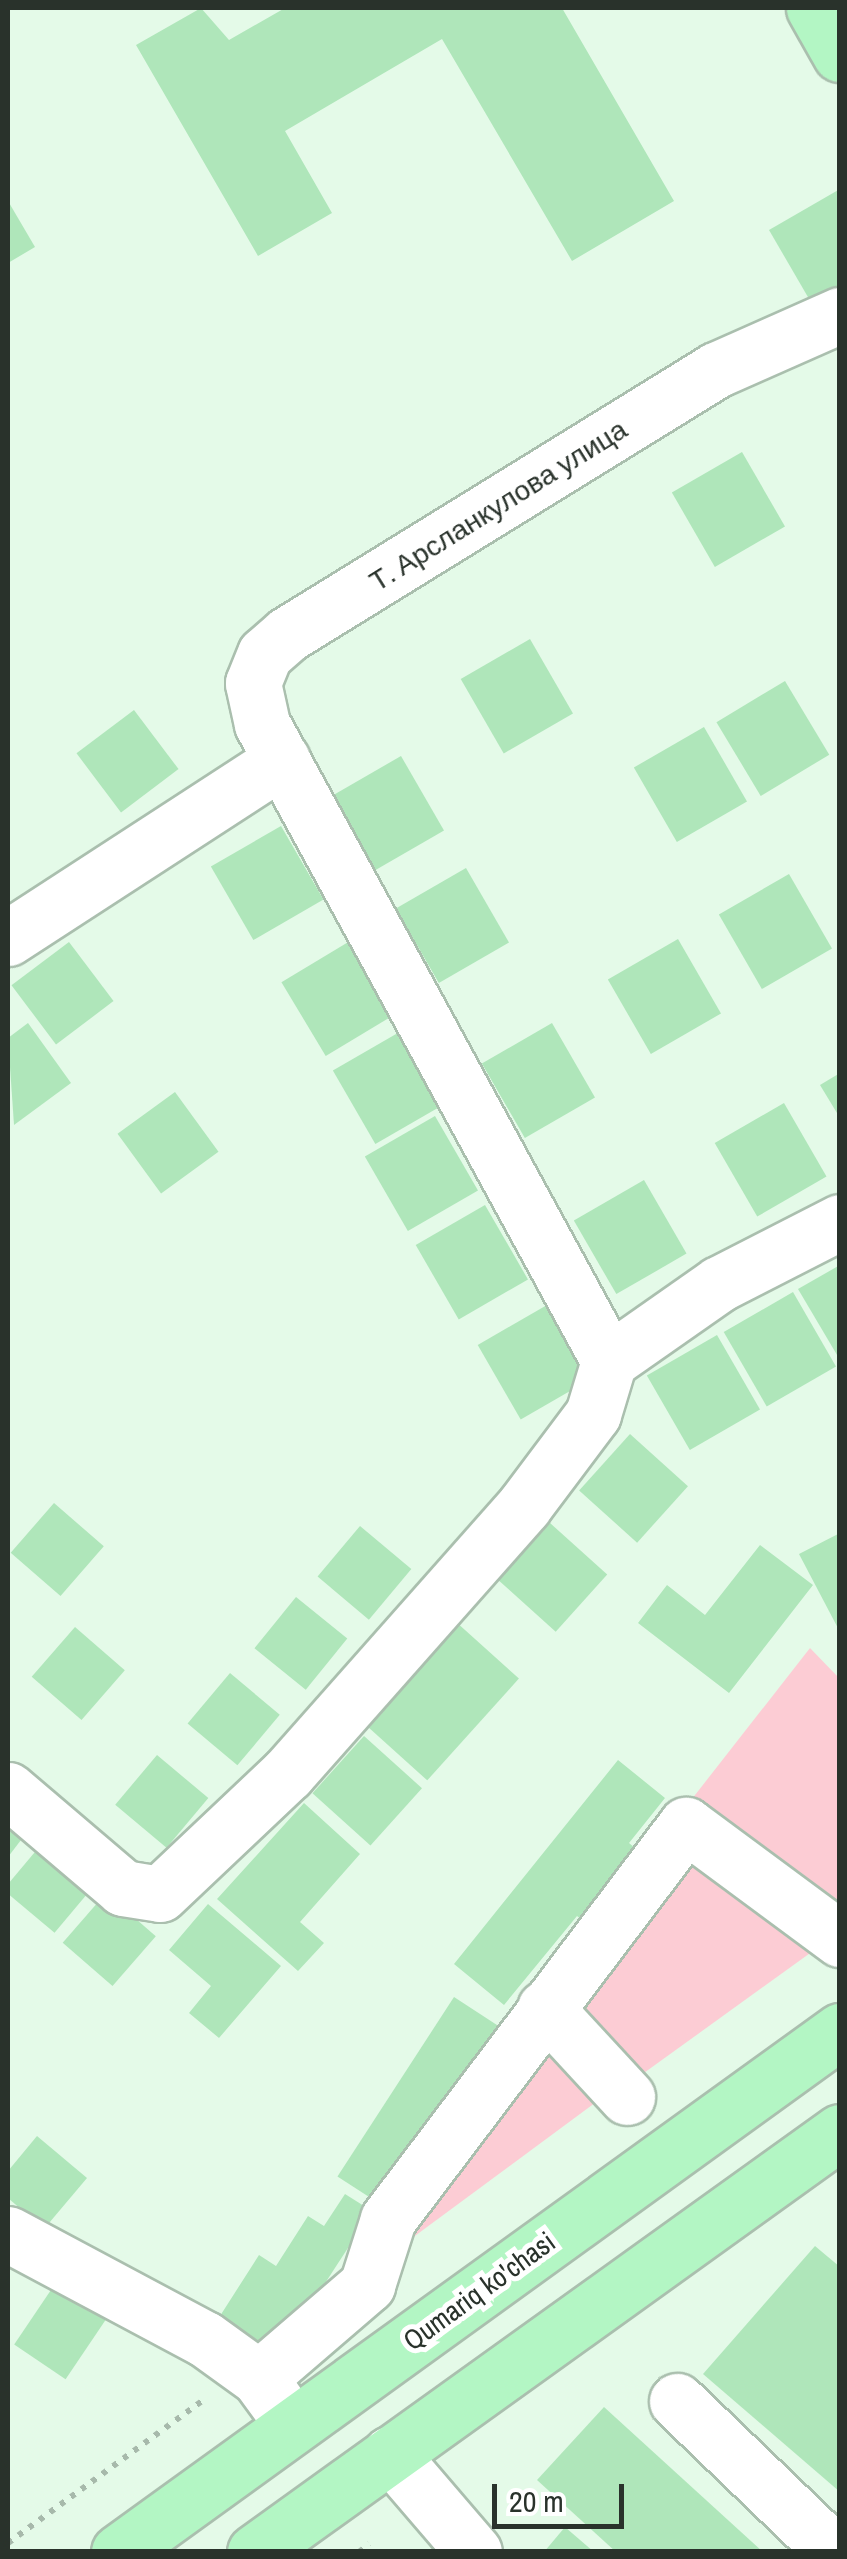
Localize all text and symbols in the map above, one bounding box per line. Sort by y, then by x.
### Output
street label: Т. Арсланкулова улица [363,412,633,598]
street label: Qumariq ko'chasi [397,2225,561,2357]
scale bar [497,2464,630,2526]
text: 20 m [509,2481,564,2521]

